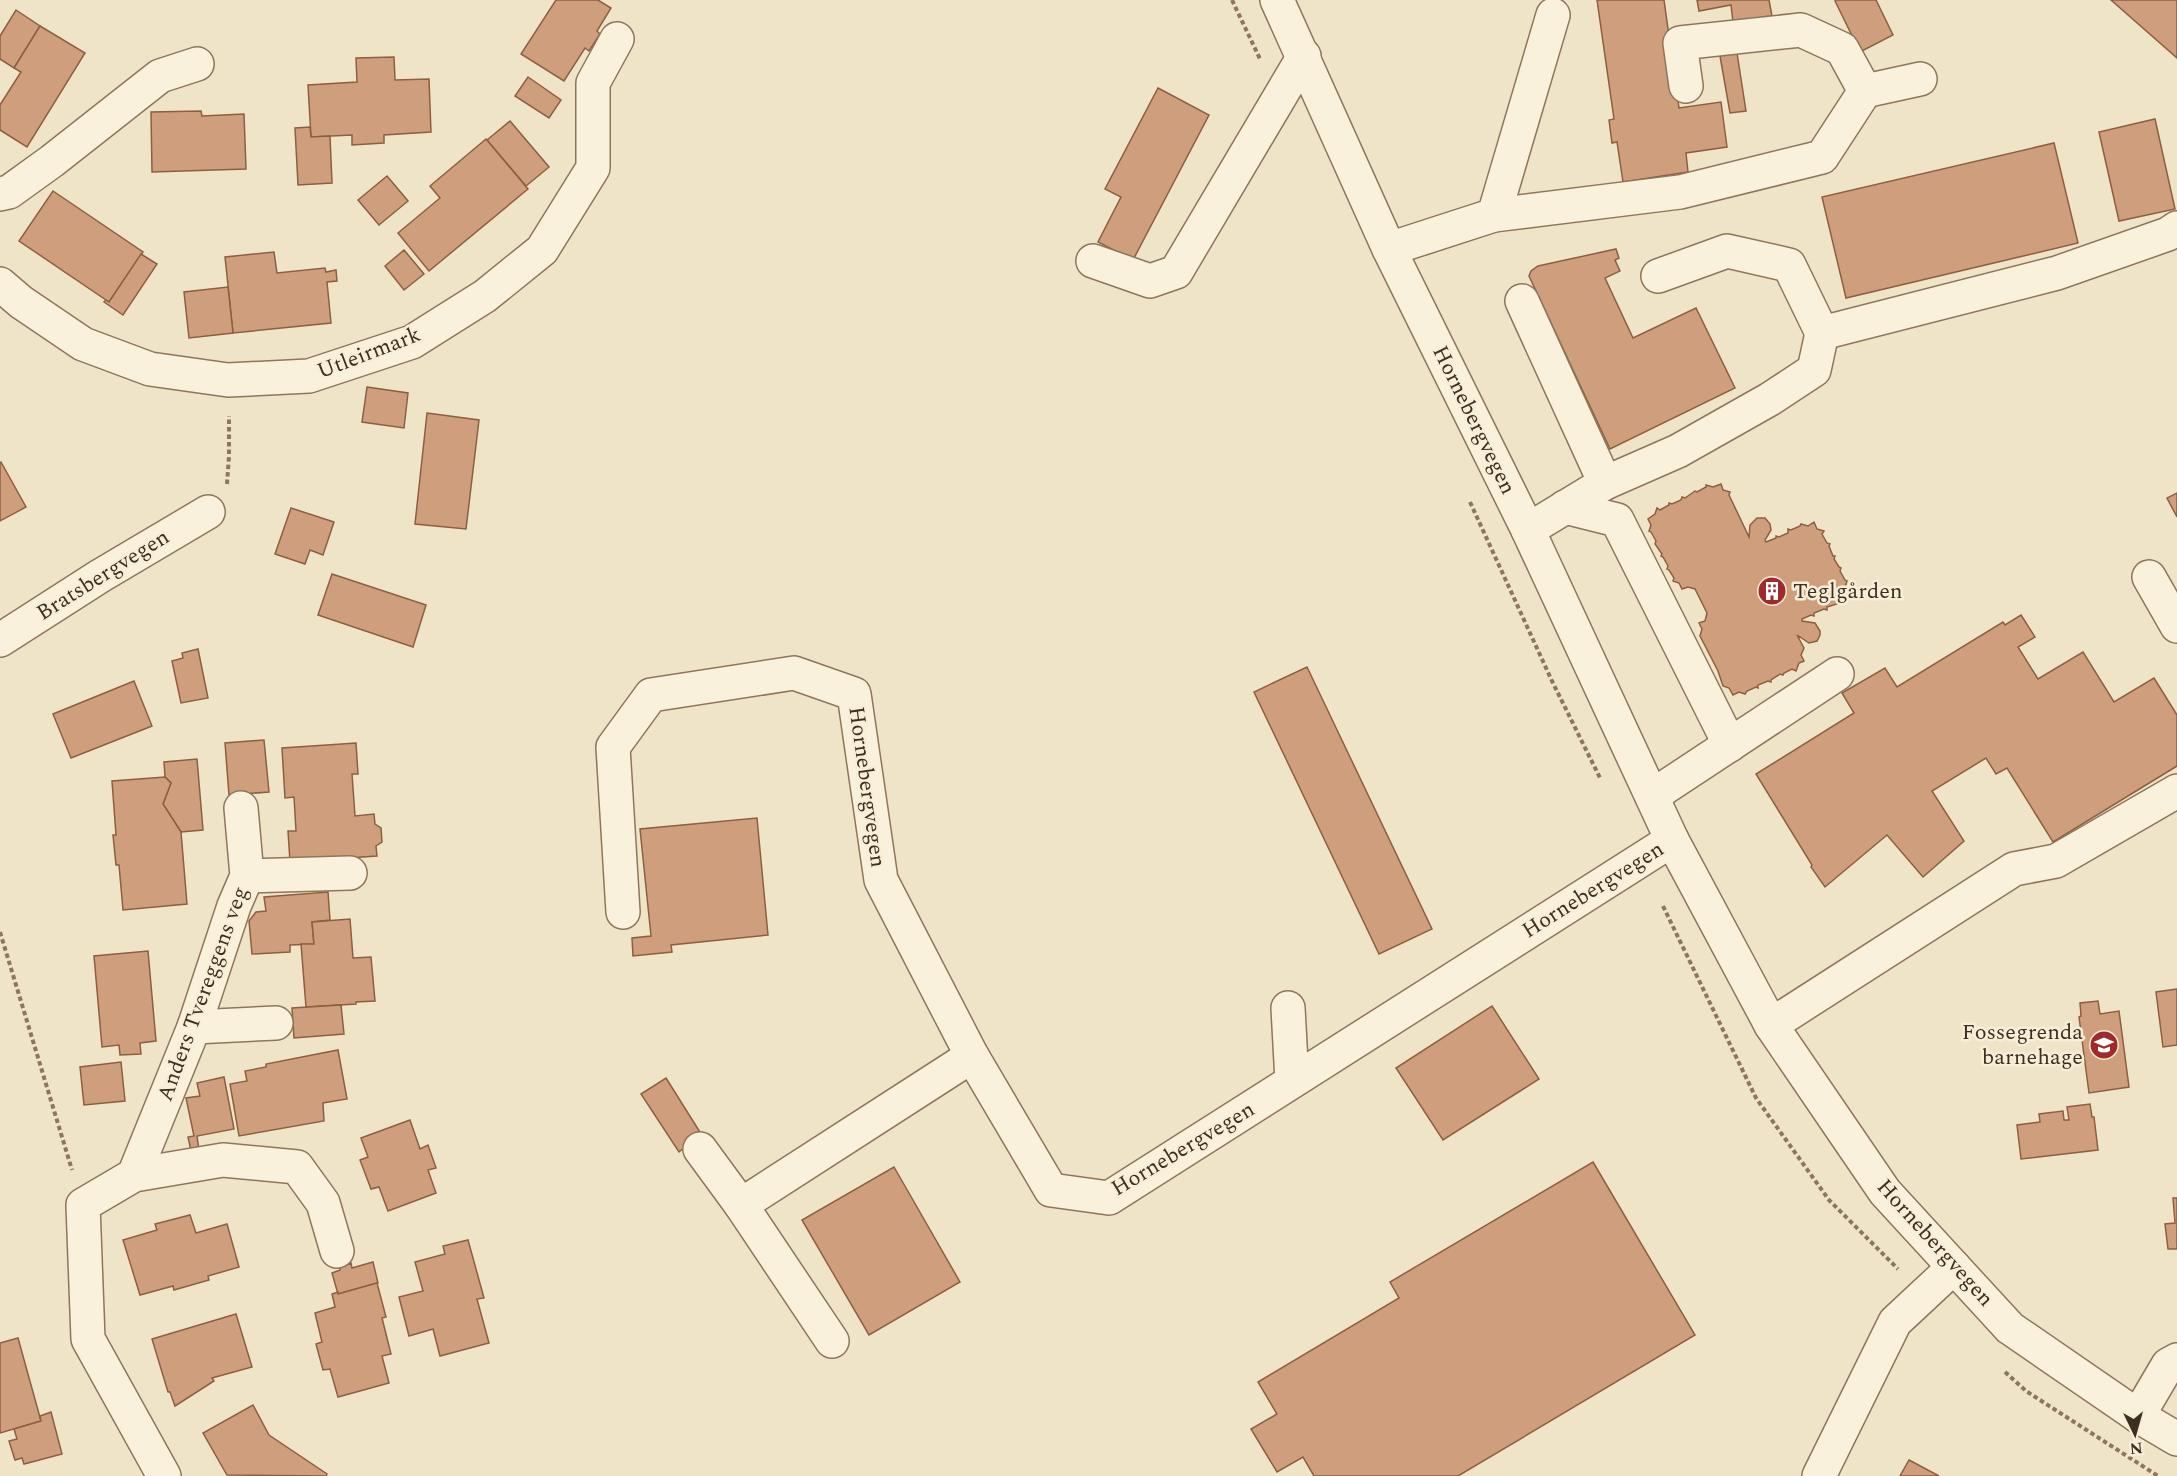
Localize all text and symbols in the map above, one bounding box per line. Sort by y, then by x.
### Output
street label: Utleirmark [312,318,426,388]
street label: Hornebergvegen [1424,340,1524,500]
street label: Bratsbergvegen [30,521,176,629]
building icon: Teglgården [1756,575,1788,607]
place label: Teglgården [1793,575,1903,608]
street label: Hornebergvegen [839,704,895,870]
street label: Hornebergvegen [1515,833,1671,947]
street label: Anders Tvereggens veg [149,882,257,1106]
place label: Fossegrenda barnehage [1962,1016,2083,1074]
school or university icon: Fossegrenda barnehage [2088,1029,2120,1061]
street label: Hornebergvegen [1105,1093,1261,1205]
street label: Hornebergvegen [1868,1172,2002,1314]
north arrow [2105,1404,2165,1464]
text: N [2129,1435,2144,1460]

